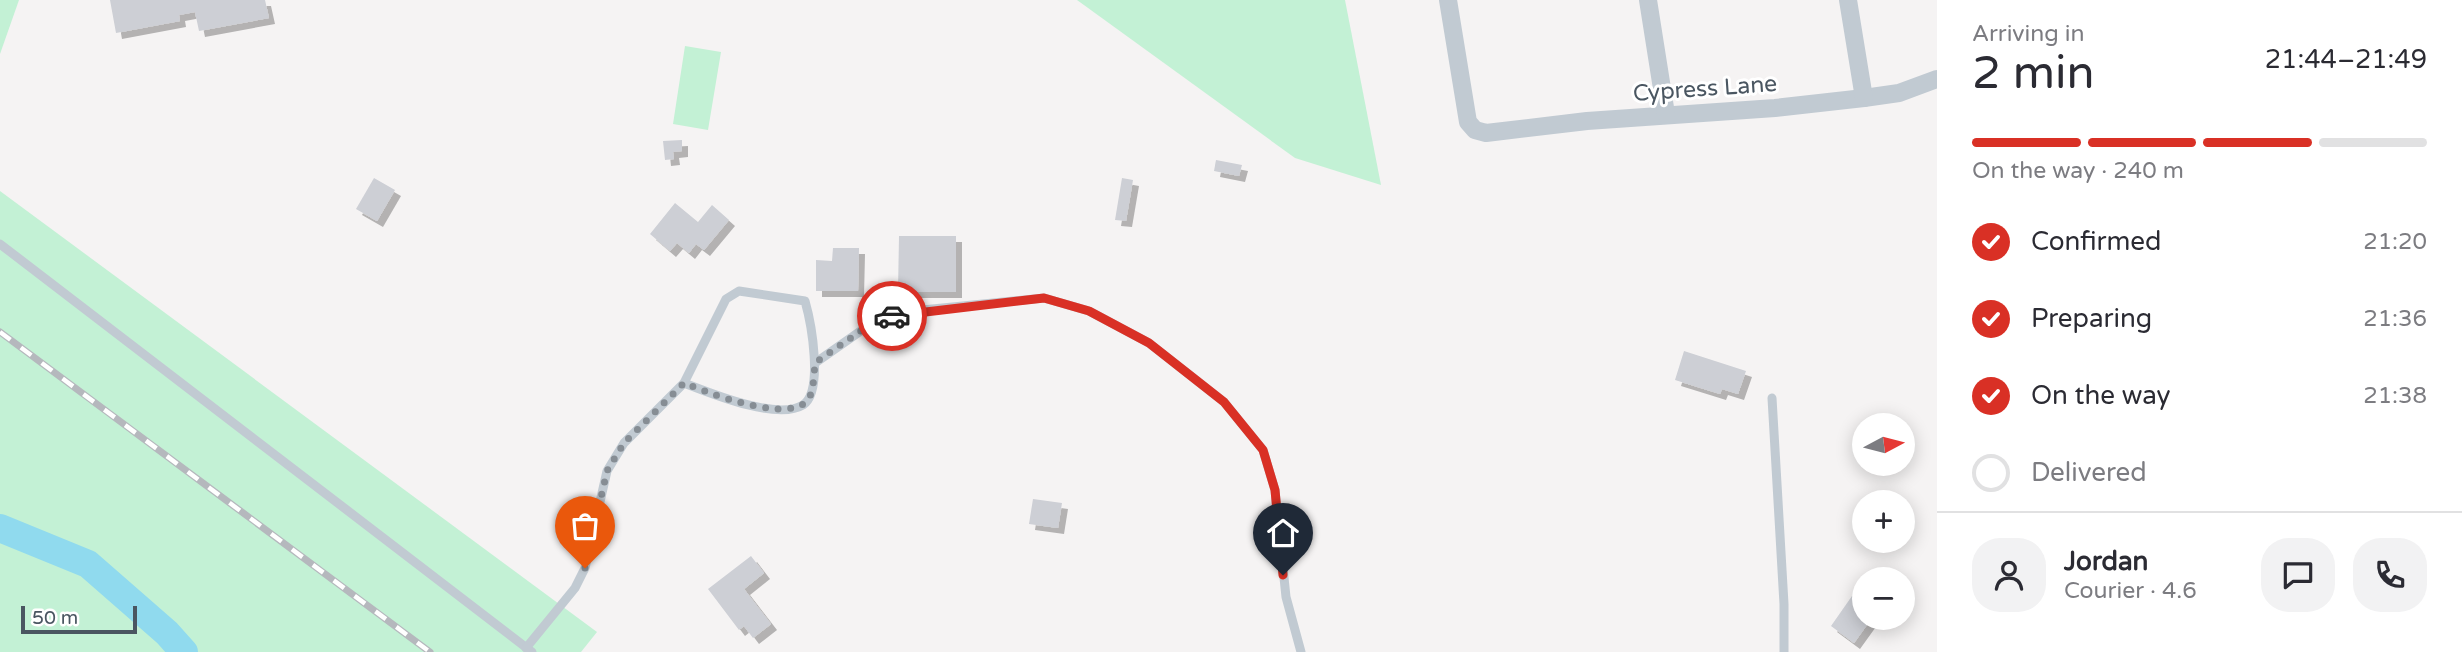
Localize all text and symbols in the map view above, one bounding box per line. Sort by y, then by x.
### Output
text: Arriving in [1972,20,2085,48]
text: 21:44–21:49 [2265,44,2427,75]
text: 2 min [1972,46,2095,101]
street label: Cypress Lane [1632,70,1778,108]
text: On the way · 240 m [1972,157,2184,185]
icon: check [1972,223,2010,261]
text: Confirmed [2031,226,2161,257]
text: 21:20 [2363,228,2427,256]
courier [857,281,927,351]
icon: car [873,297,911,335]
icon: check [1972,300,2010,338]
text: Preparing [2031,303,2152,334]
text: 21:36 [2363,305,2427,333]
icon: check [1972,377,2010,415]
text: On the way [2031,380,2171,411]
text: 21:38 [2363,382,2427,410]
north arrow [1852,413,1914,476]
map controls [1852,413,1915,630]
text: Delivered [2031,457,2147,488]
button: + [1852,490,1915,553]
pin [555,496,615,568]
pin [1253,503,1313,575]
icon: bag [566,507,604,545]
icon: home [1264,514,1302,552]
button: person [1972,538,2046,612]
button: chat [2261,538,2335,612]
button: phone [2353,538,2427,612]
text: Jordan [2064,546,2148,577]
button: − [1852,567,1915,630]
text: Courier · 4.6 [2064,577,2197,605]
scale bar [21,603,136,635]
text: 50 m [32,607,78,629]

